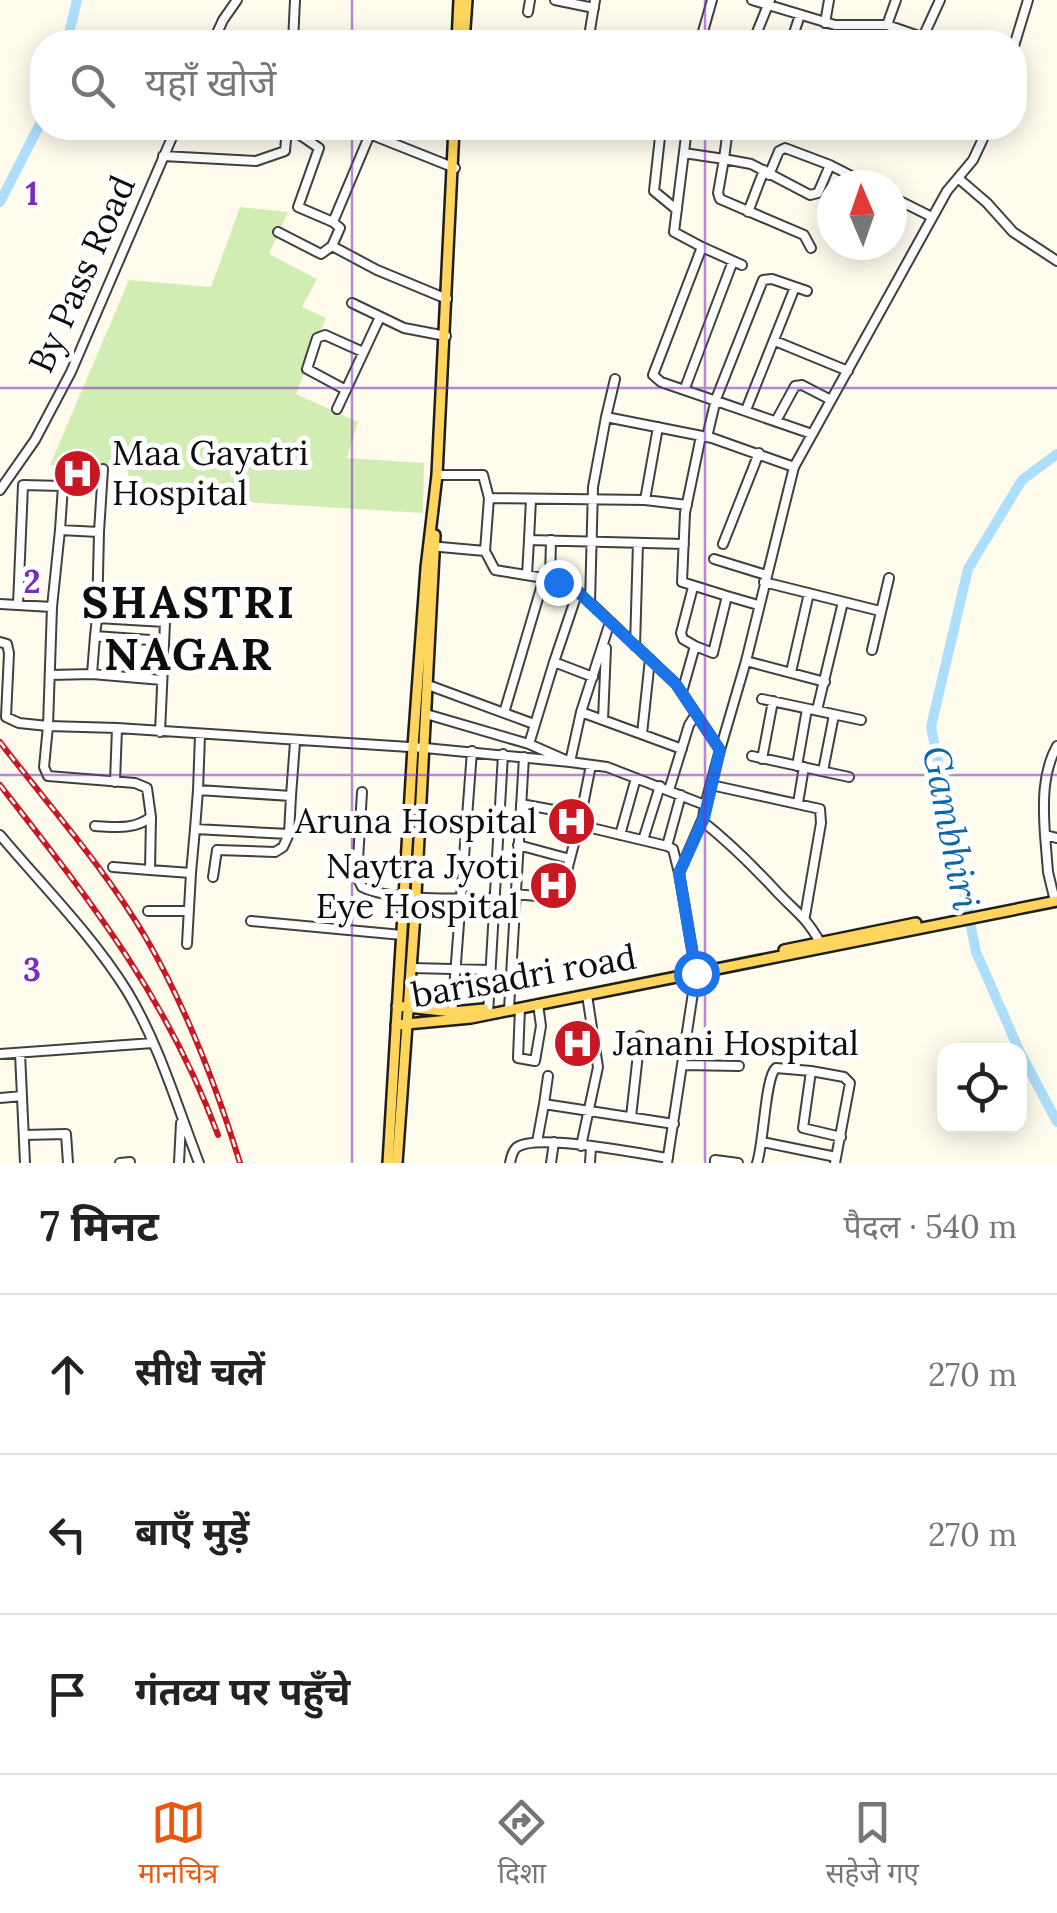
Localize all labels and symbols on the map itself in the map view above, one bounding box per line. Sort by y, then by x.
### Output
street label: By Pass Road [18,168,145,379]
north arrow [817,170,907,260]
text: 1 [26,173,39,214]
place label: Maa Gayatri Hospital [112,430,309,515]
hospital icon: Maa Gayatri Hospital [51,447,103,499]
route end [536,560,582,606]
text: 2 [23,561,41,602]
district label: SHASTRI NAGAR [81,573,297,682]
water label: Gambhiri [913,742,991,914]
hospital icon: Aruna Hospital [546,795,598,847]
place label: Aruna Hospital [294,798,537,843]
place label: Naytra Jyoti Eye Hospital [316,843,519,928]
hospital icon: Naytra Jyoti Eye Hospital [528,860,580,912]
street label: barisadri road [408,934,640,1017]
text: 3 [23,949,41,990]
route start [674,951,720,997]
hospital icon: Janani Hospital [552,1017,604,1069]
place label: Janani Hospital [612,1020,859,1065]

